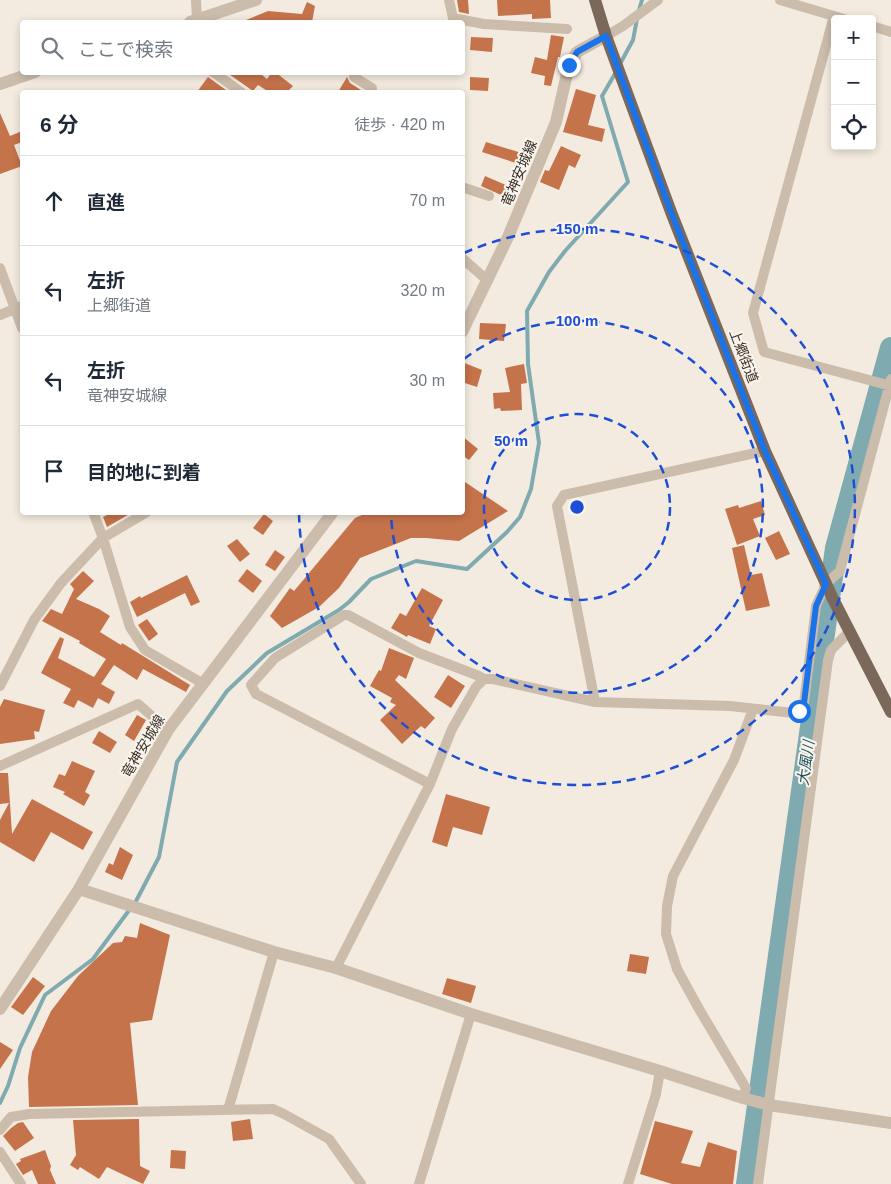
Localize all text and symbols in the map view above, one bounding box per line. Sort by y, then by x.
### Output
map controls [831,15,876,150]
button: + [831,15,876,60]
search box [20,20,465,75]
icon: search [38,34,66,62]
text: ここで検索 [78,39,173,60]
route end [558,54,581,77]
button: − [831,60,876,105]
button: locate [831,105,876,150]
text: 6 分 [40,113,79,136]
text: 徒歩 · 420 m [354,116,445,133]
street label: 竜神安城線 [498,138,540,208]
icon: ahead [40,187,68,215]
text: 直進 [87,192,125,213]
text: 70 m [409,192,445,209]
text: 150 m [556,220,598,237]
text: 左折 [87,270,125,291]
icon: left [40,277,68,305]
text: 320 m [401,282,445,299]
text: 上郷街道 [87,297,151,314]
text: 100 m [556,312,598,329]
street label: 上郷街道 [726,327,762,385]
text: 左折 [87,360,125,381]
icon: left [40,367,68,395]
text: 30 m [409,372,445,389]
text: 竜神安城線 [87,387,167,404]
text: 50 m [494,432,528,449]
icon: arrive [40,457,68,485]
text: 目的地に到着 [87,462,201,483]
centre of rings [568,498,586,516]
route start [788,700,811,723]
street label: 竜神安城線 [118,712,168,780]
water label: 大風川 [794,737,817,786]

